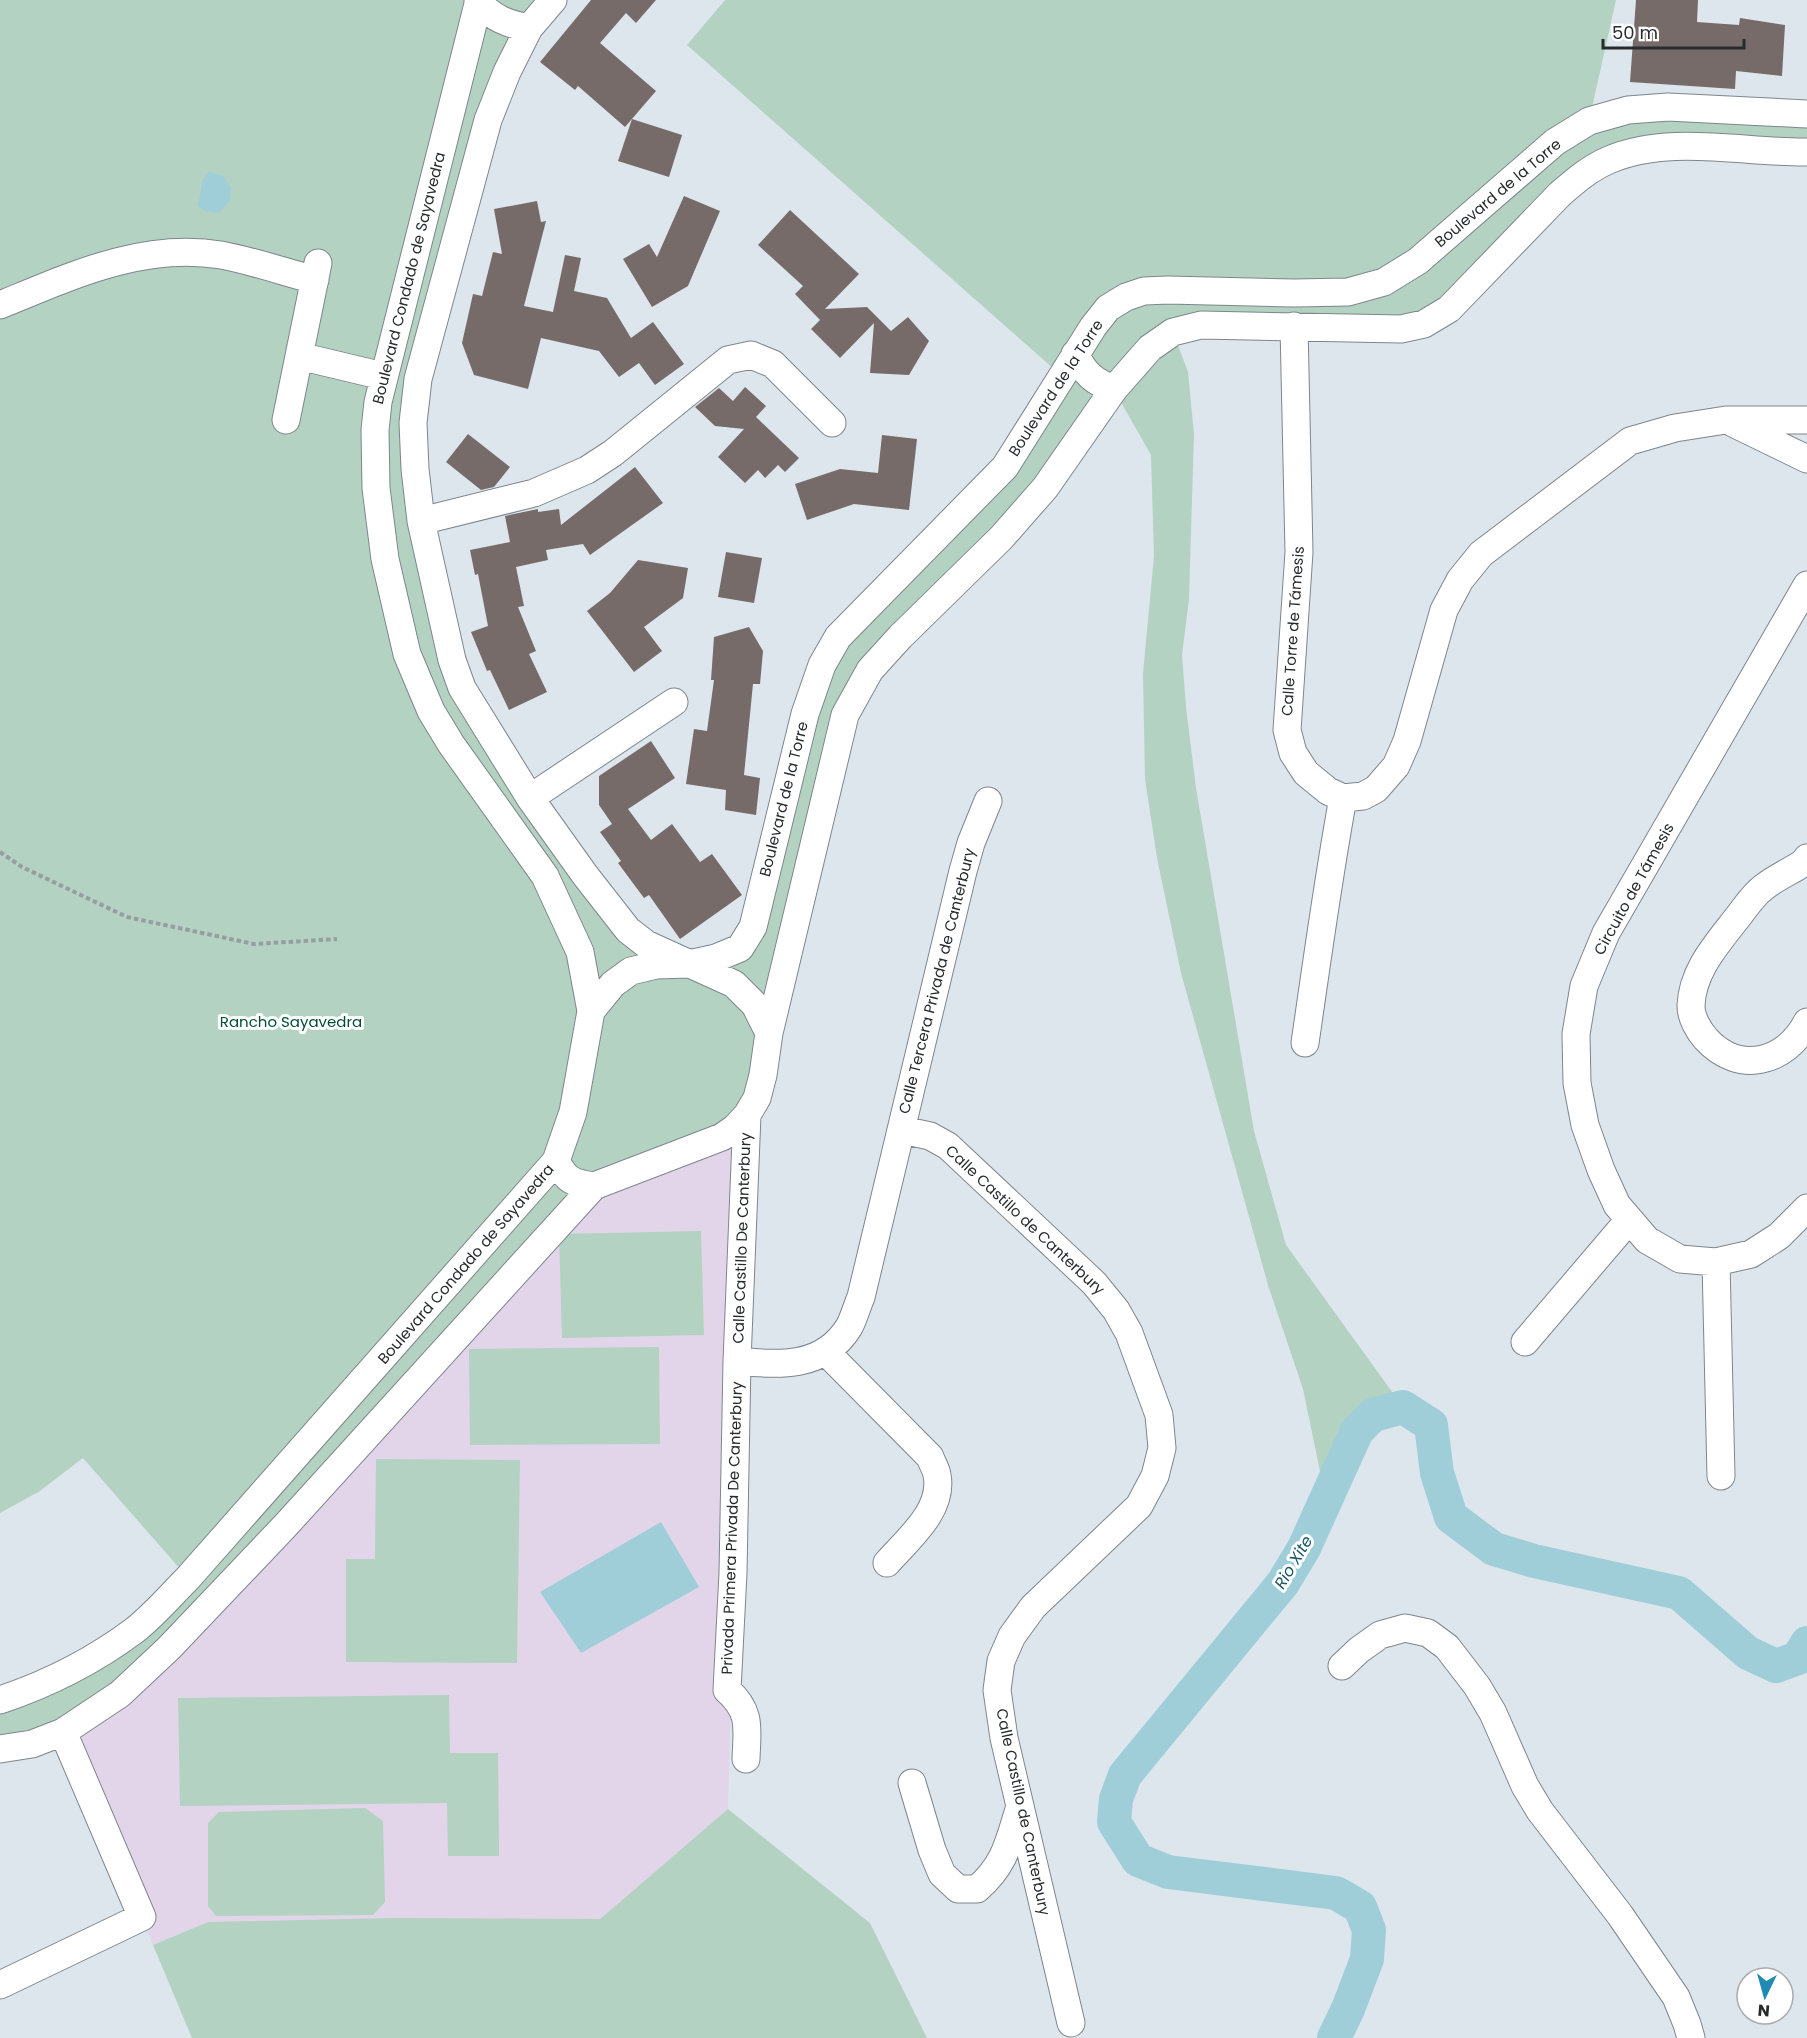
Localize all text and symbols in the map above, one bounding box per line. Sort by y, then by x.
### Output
scale bar [1603,12,1744,50]
text: 50 m [1612,20,1658,45]
street label: Boulevard de la Torre [1430,133,1565,252]
street label: Boulevard Condado de Sayavedra [367,150,450,406]
street label: Boulevard de la Torre [1003,315,1108,460]
street label: Calle Torre de Támesis [1276,545,1309,717]
street label: Boulevard de la Torre [754,719,813,879]
street label: Circuito de Támesis [1588,819,1679,959]
street label: Calle Tercera Privada de Canterbury [893,845,980,1116]
park label: Rancho Sayavedra [220,1011,362,1032]
street label: Calle Castillo De Canterbury [727,1131,756,1344]
street label: Calle Castillo de Canterbury [941,1140,1110,1300]
street label: Boulevard Condado de Sayavedra [373,1159,559,1368]
street label: Privada Primera Privada De Canterbury [716,1380,747,1675]
water label: Rio Xite [1269,1531,1318,1593]
street label: Calle Castillo de Canterbury [991,1707,1056,1918]
north arrow [1735,1966,1795,2026]
text: N [1757,1998,1771,2022]

